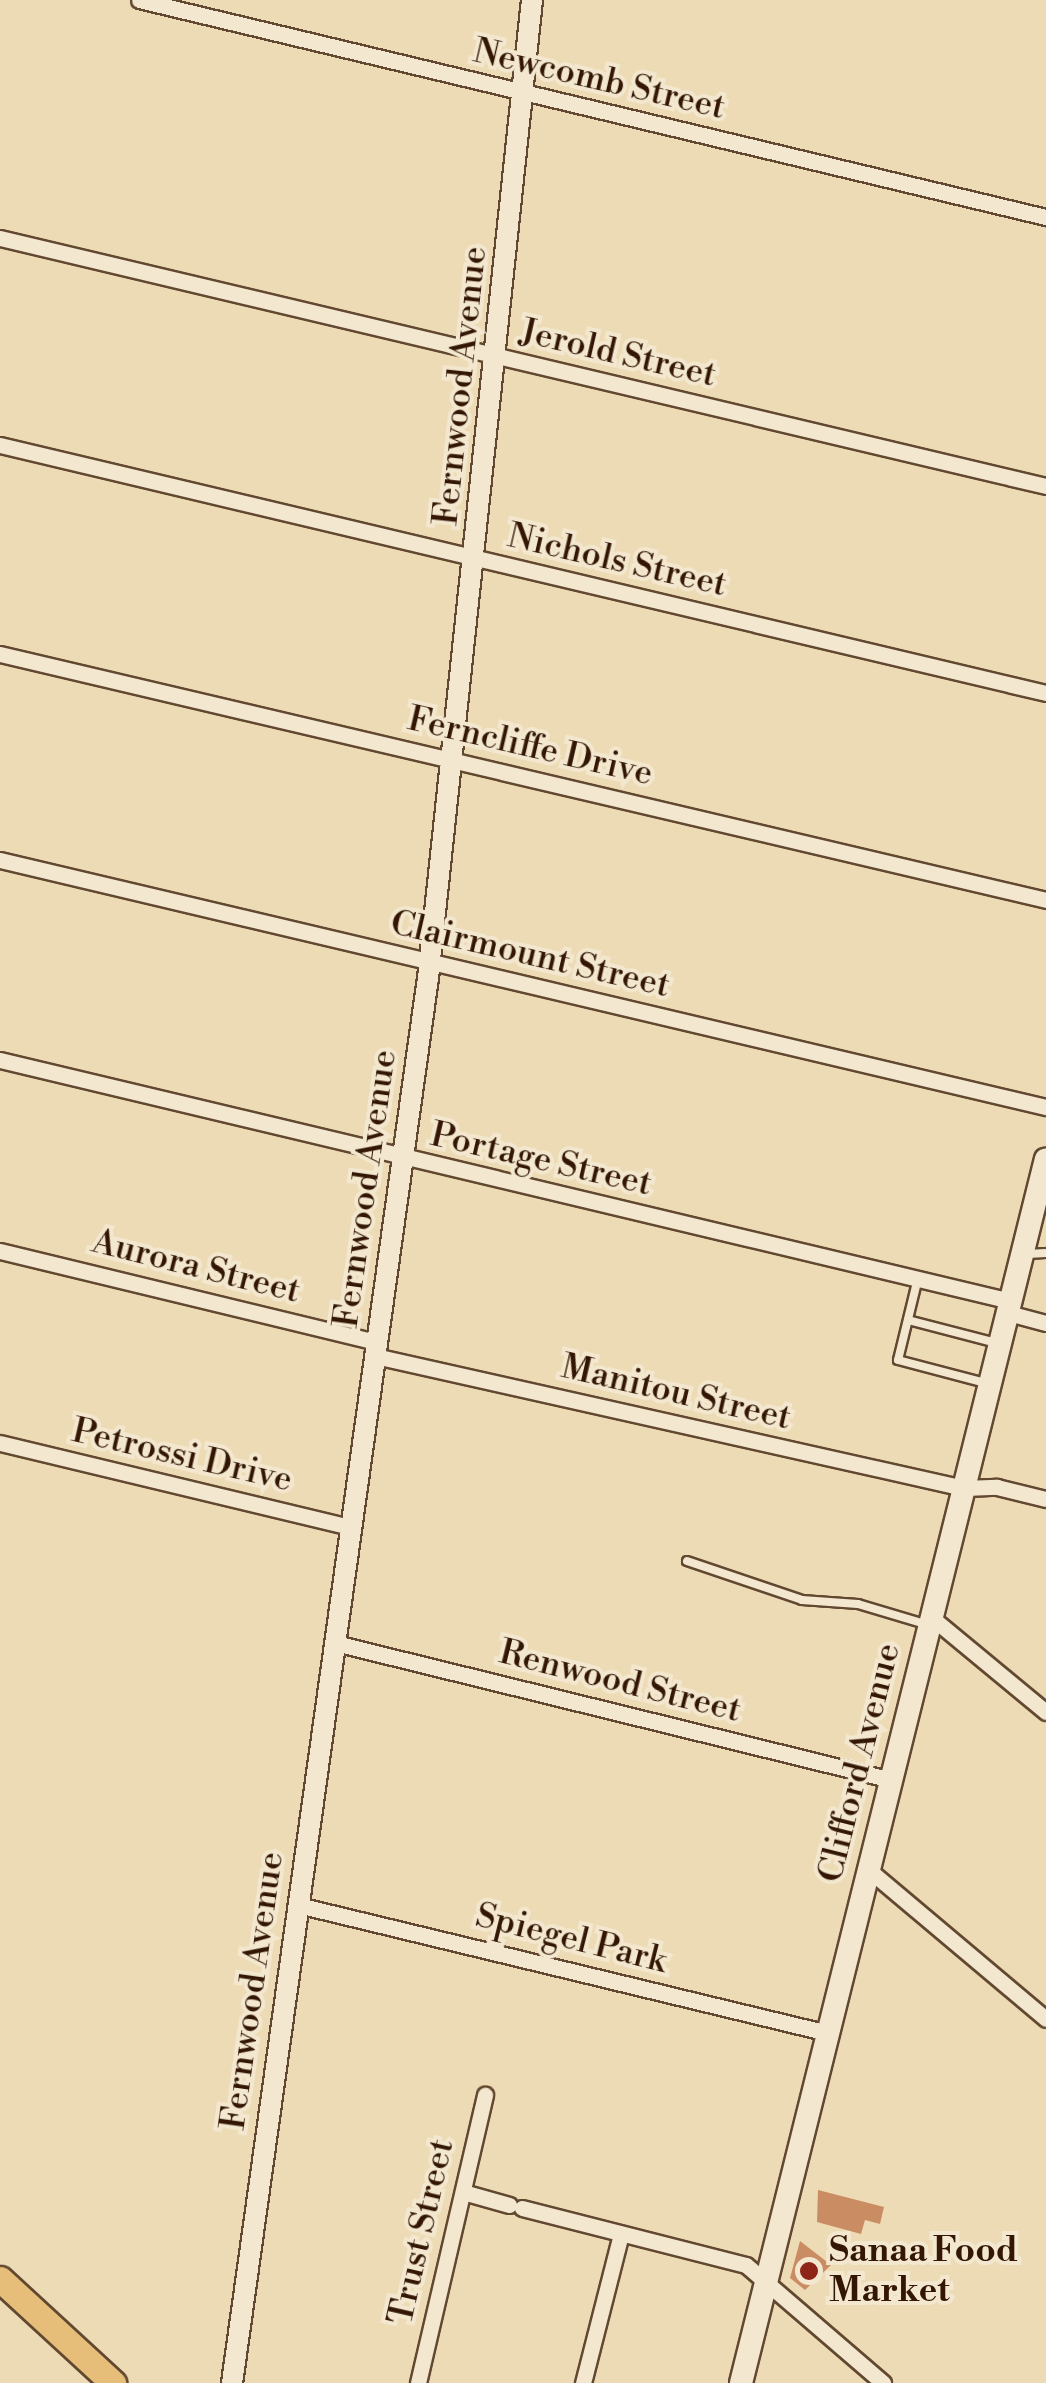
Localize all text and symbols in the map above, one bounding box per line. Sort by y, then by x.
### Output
street label: Newcomb Street [469,31,729,129]
street label: Fernwood Avenue [425,244,497,528]
street label: Jerold Street [516,311,720,397]
street label: Nichols Street [503,515,731,607]
street label: Ferncliffe Drive [403,698,657,796]
street label: Clairmount Street [386,902,674,1008]
street label: Fernwood Avenue [326,1047,406,1331]
street label: Portage Street [426,1114,656,1206]
street label: Aurora Street [88,1221,304,1313]
street label: Manitou Street [557,1346,795,1440]
street label: Petrossi Drive [68,1410,296,1502]
street label: Renwood Street [495,1632,745,1732]
street label: Clifford Avenue [810,1639,910,1887]
street label: Fernwood Avenue [213,1849,293,2133]
street label: Spiegel Park [471,1895,671,1983]
street label: Trust Street [380,2135,464,2329]
place label: Sanaa Food Market [829,2230,1018,2312]
marker: Sanaa Food Market [798,2260,820,2282]

